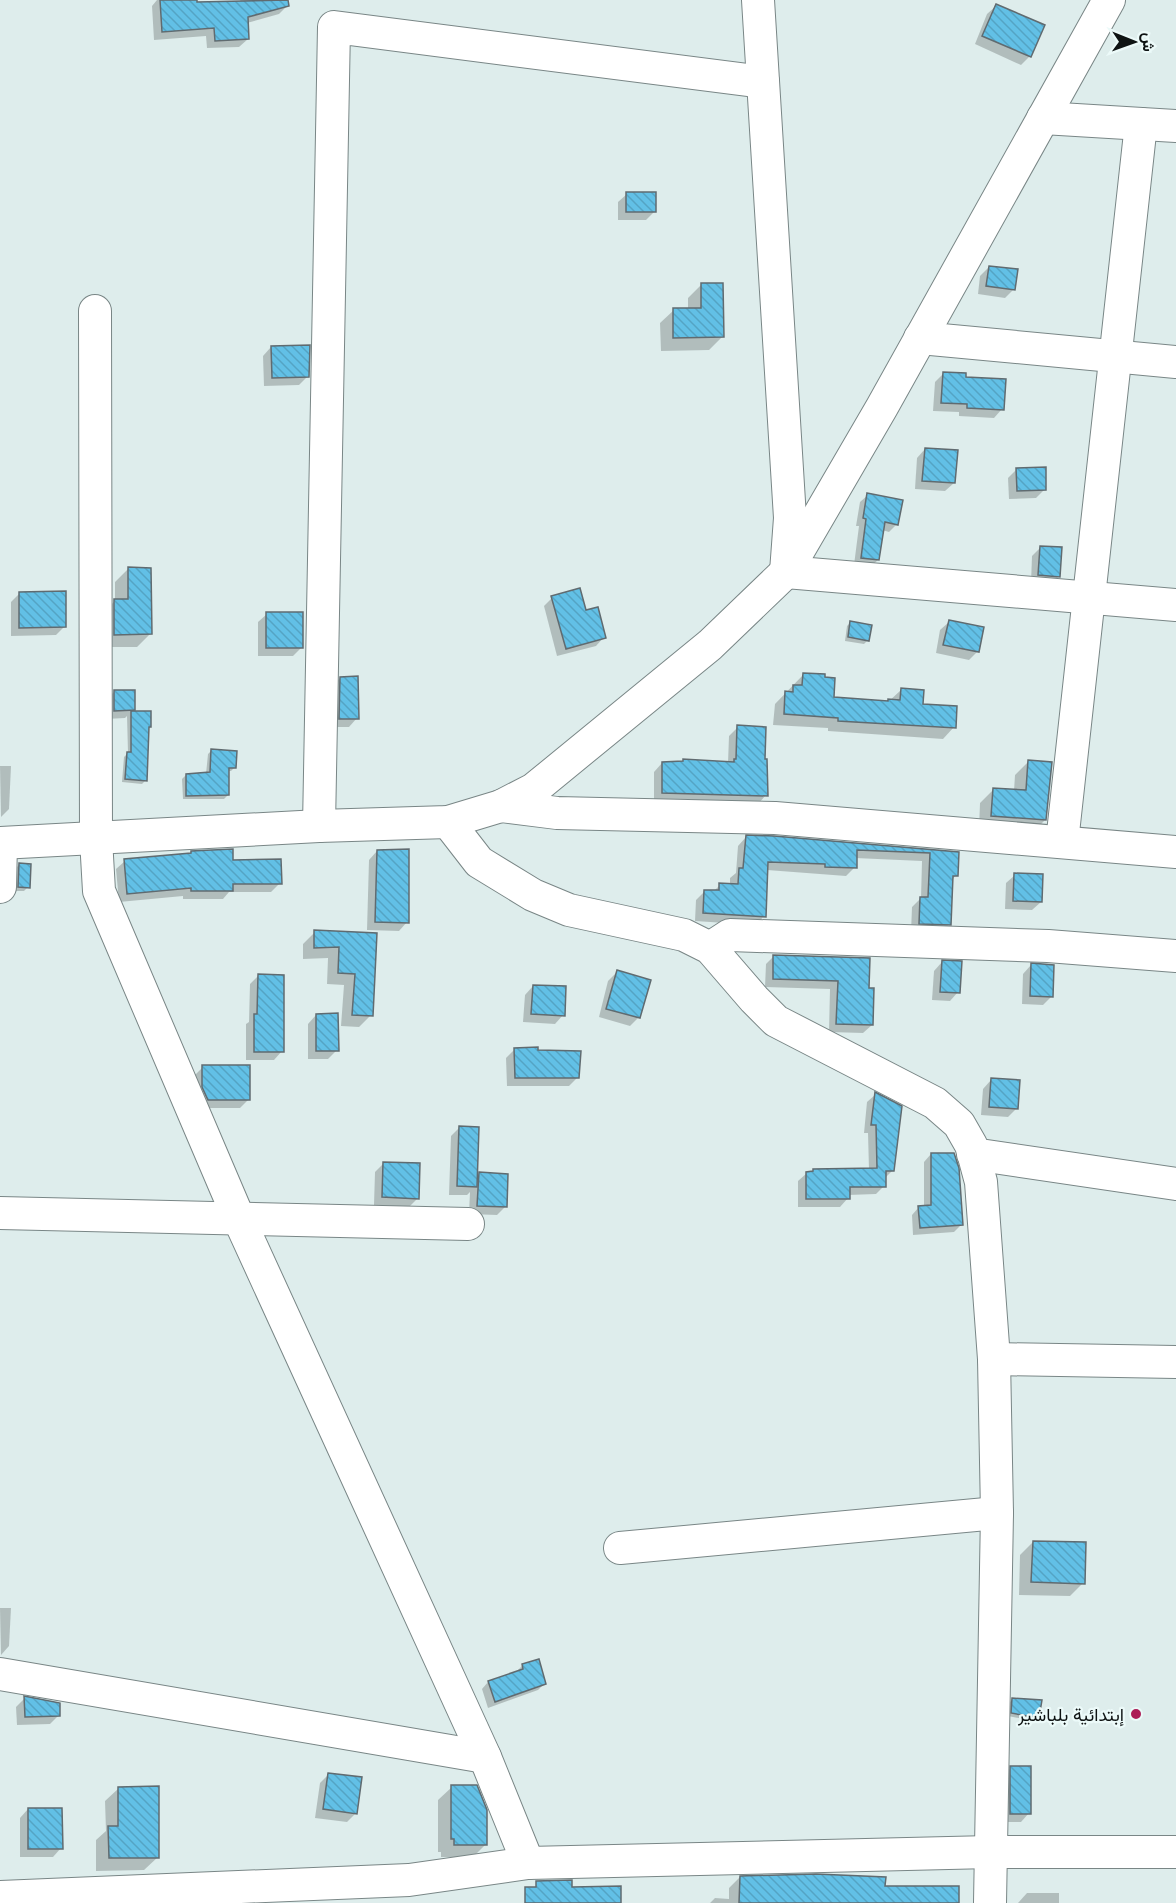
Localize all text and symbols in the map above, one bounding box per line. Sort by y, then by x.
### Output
north arrow [1104,12,1164,72]
text: ش [1138,32,1160,52]
place label: إبتدائية بلباشير [1017,1702,1124,1727]
marker: إبتدائية بلباشير [1129,1707,1143,1721]

